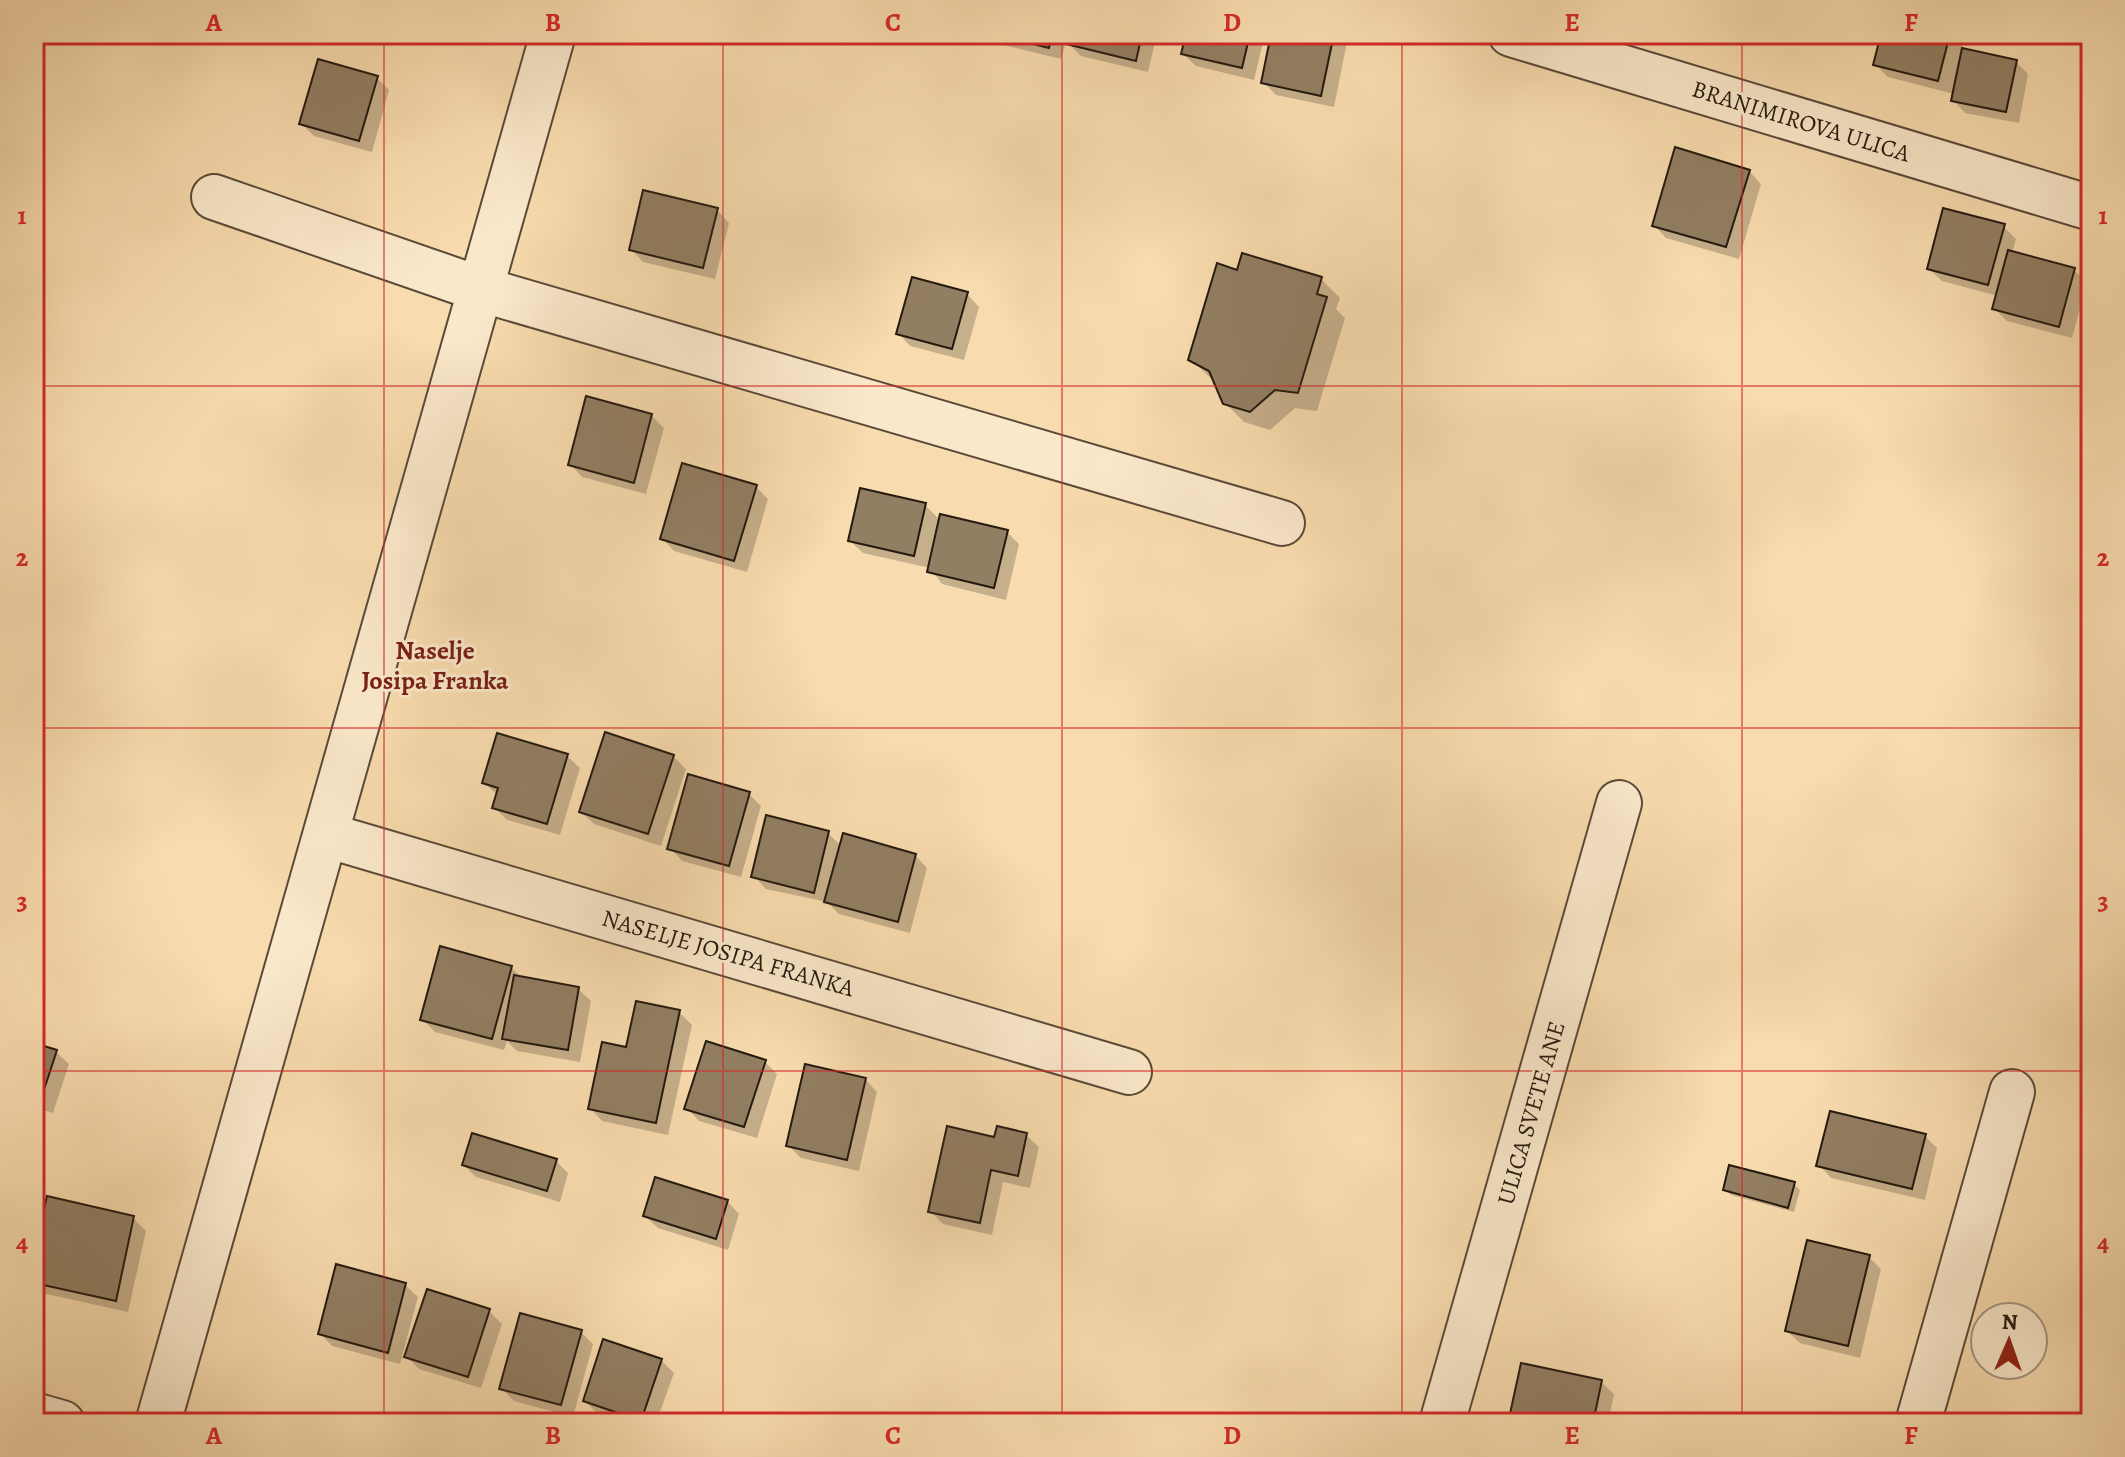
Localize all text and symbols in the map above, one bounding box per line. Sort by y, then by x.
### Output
text: A [205,5,223,40]
text: B [545,5,561,40]
text: C [885,5,901,40]
text: D [1223,5,1241,40]
text: E [1564,5,1580,40]
text: F [1904,5,1918,40]
street label: BRANIMIROVA ULICA [1688,73,1915,170]
text: 1 [17,198,27,233]
text: 1 [2098,198,2108,233]
text: 2 [16,540,29,575]
text: 2 [2097,540,2110,575]
district label: Naselje Josipa Franka [362,633,509,698]
text: 3 [16,883,28,918]
text: 3 [2097,883,2109,918]
street label: NASELJE JOSIPA FRANKA [598,902,859,1005]
street label: ULICA SVETE ANE [1489,1017,1573,1209]
text: 4 [16,1225,28,1260]
text: 4 [2097,1225,2109,1260]
north arrow [1969,1301,2049,1381]
text: N [2001,1307,2018,1337]
text: A [205,1418,223,1453]
text: B [545,1418,561,1453]
text: C [885,1418,901,1453]
text: D [1223,1418,1241,1453]
text: E [1564,1418,1580,1453]
text: F [1904,1418,1918,1453]

